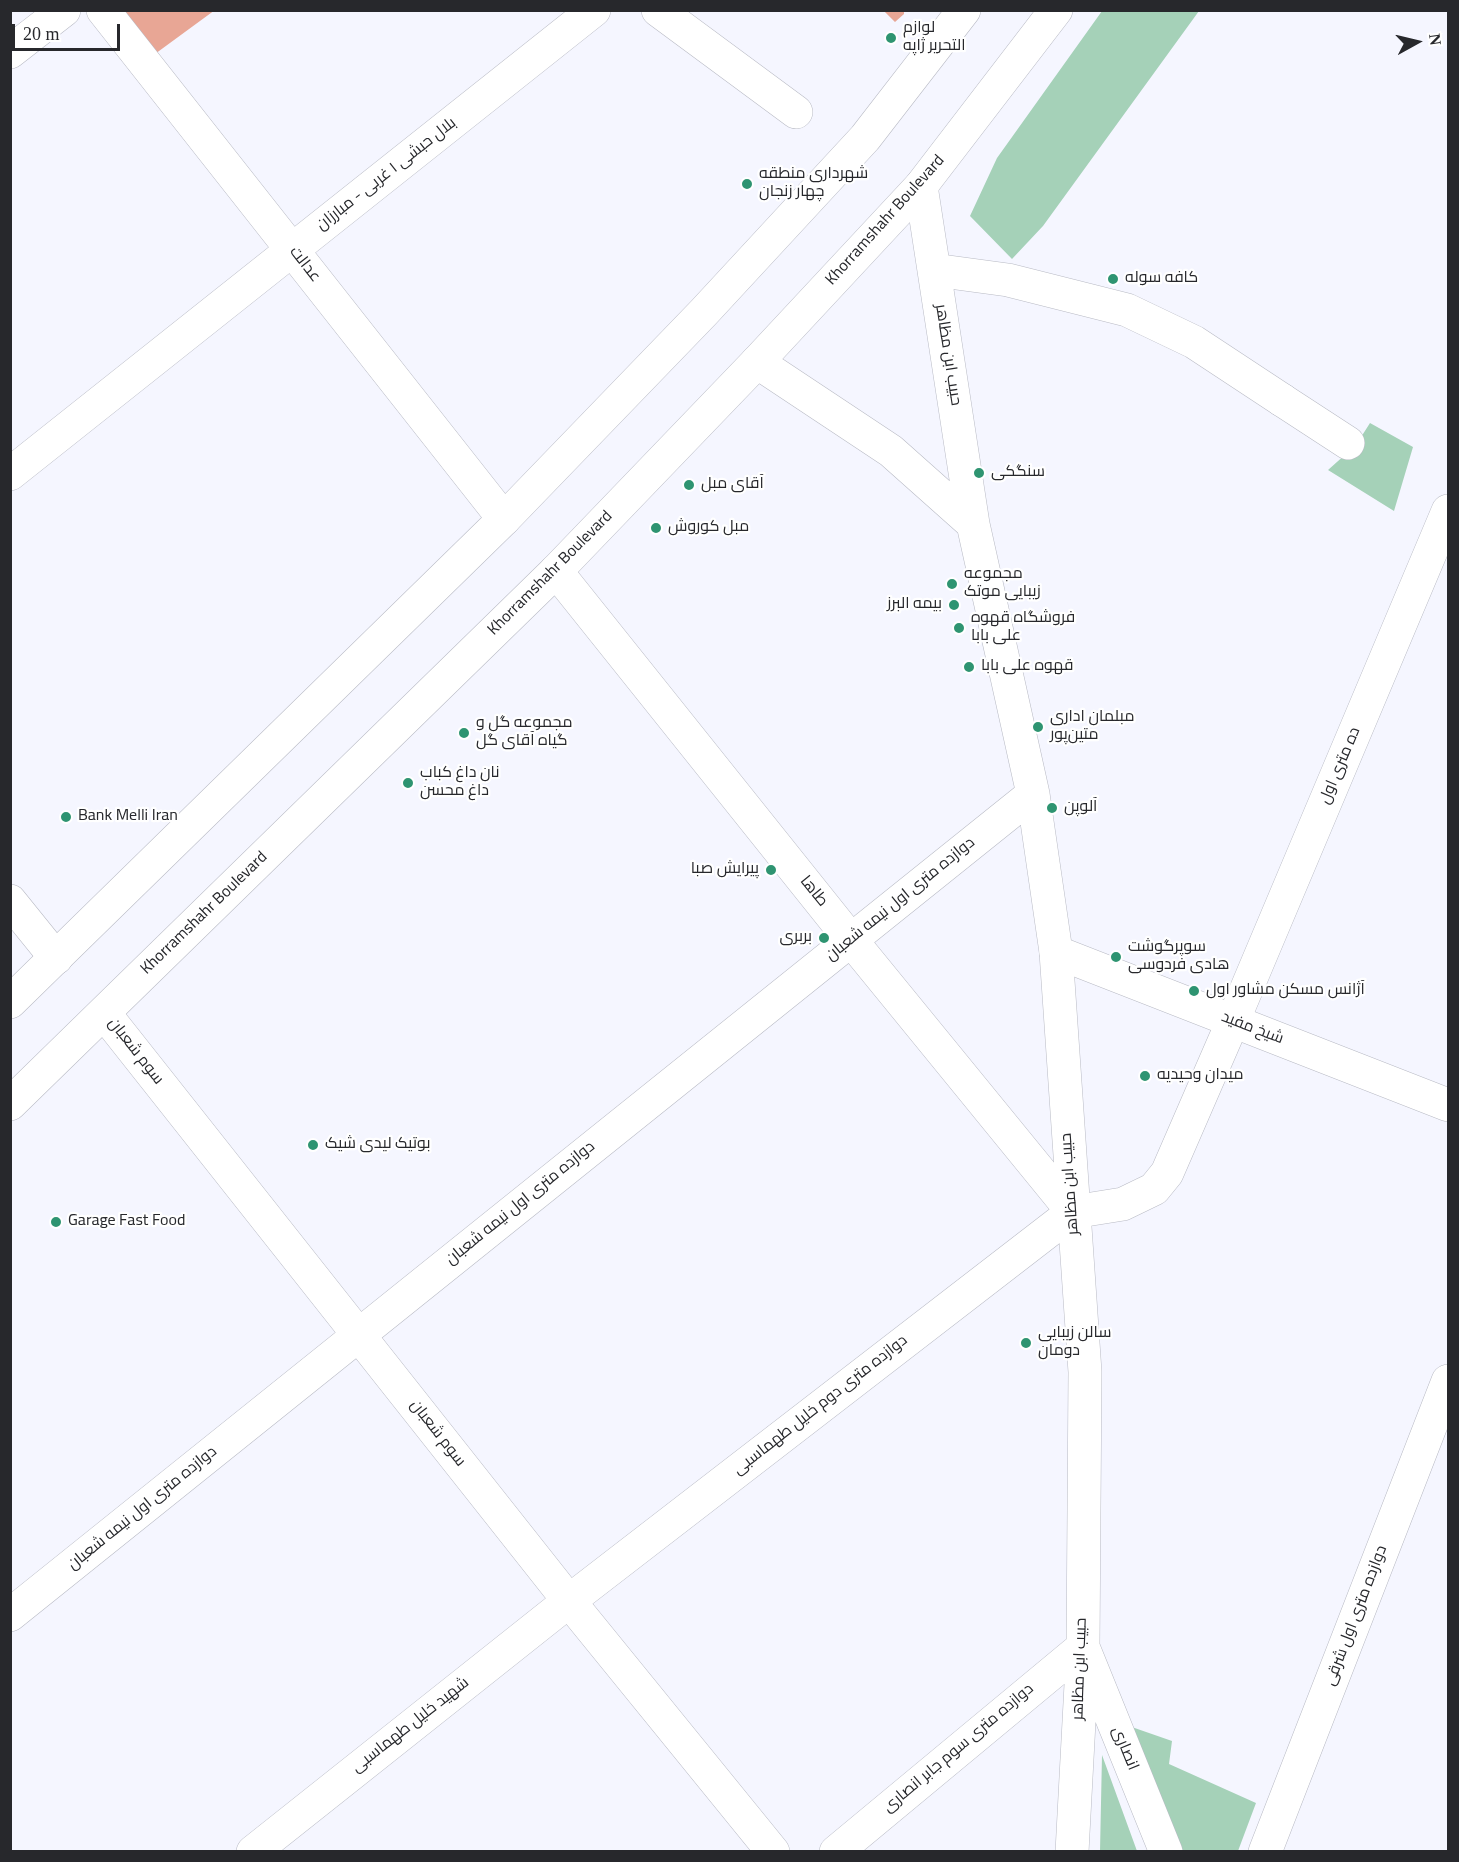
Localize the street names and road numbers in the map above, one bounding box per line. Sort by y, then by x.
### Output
street label: بلال حبشی ۱ غربی - مبارزان [313,114,461,236]
street label: Khorramshahr Boulevard [822,152,950,290]
street label: عدالت [284,243,324,287]
street label: حبیب ابن مظاهر [929,303,965,407]
street label: Khorramshahr Boulevard [485,508,617,640]
street label: ده متری اول [1316,725,1366,807]
street label: دوازده متری اول نیمه شعبان [823,834,979,966]
street label: Khorramshahr Boulevard [138,849,272,979]
street label: طاها [795,873,831,911]
street label: شیخ مفید [1218,1008,1286,1050]
street label: سوم شعبان [103,1015,167,1089]
street label: حبیب ابن مظاهر [1058,1132,1084,1236]
street label: دوازده متری اول نیمه شعبان [443,1138,599,1270]
street label: دوازده متری دوم خلیل طهماسبی [730,1332,912,1480]
street label: سوم شعبان [405,1397,469,1471]
street label: دوازده متری اول نیمه شعبان [65,1443,221,1575]
street label: دوازده متری اول شرقی [1321,1543,1393,1689]
street label: حبیب ابن مظاهر [1070,1617,1092,1721]
street label: شهید خلیل طهماسبی [348,1674,474,1778]
street label: دوازده متری سوم جابر انصاری [880,1680,1038,1818]
street label: انصاری [1107,1724,1141,1774]

